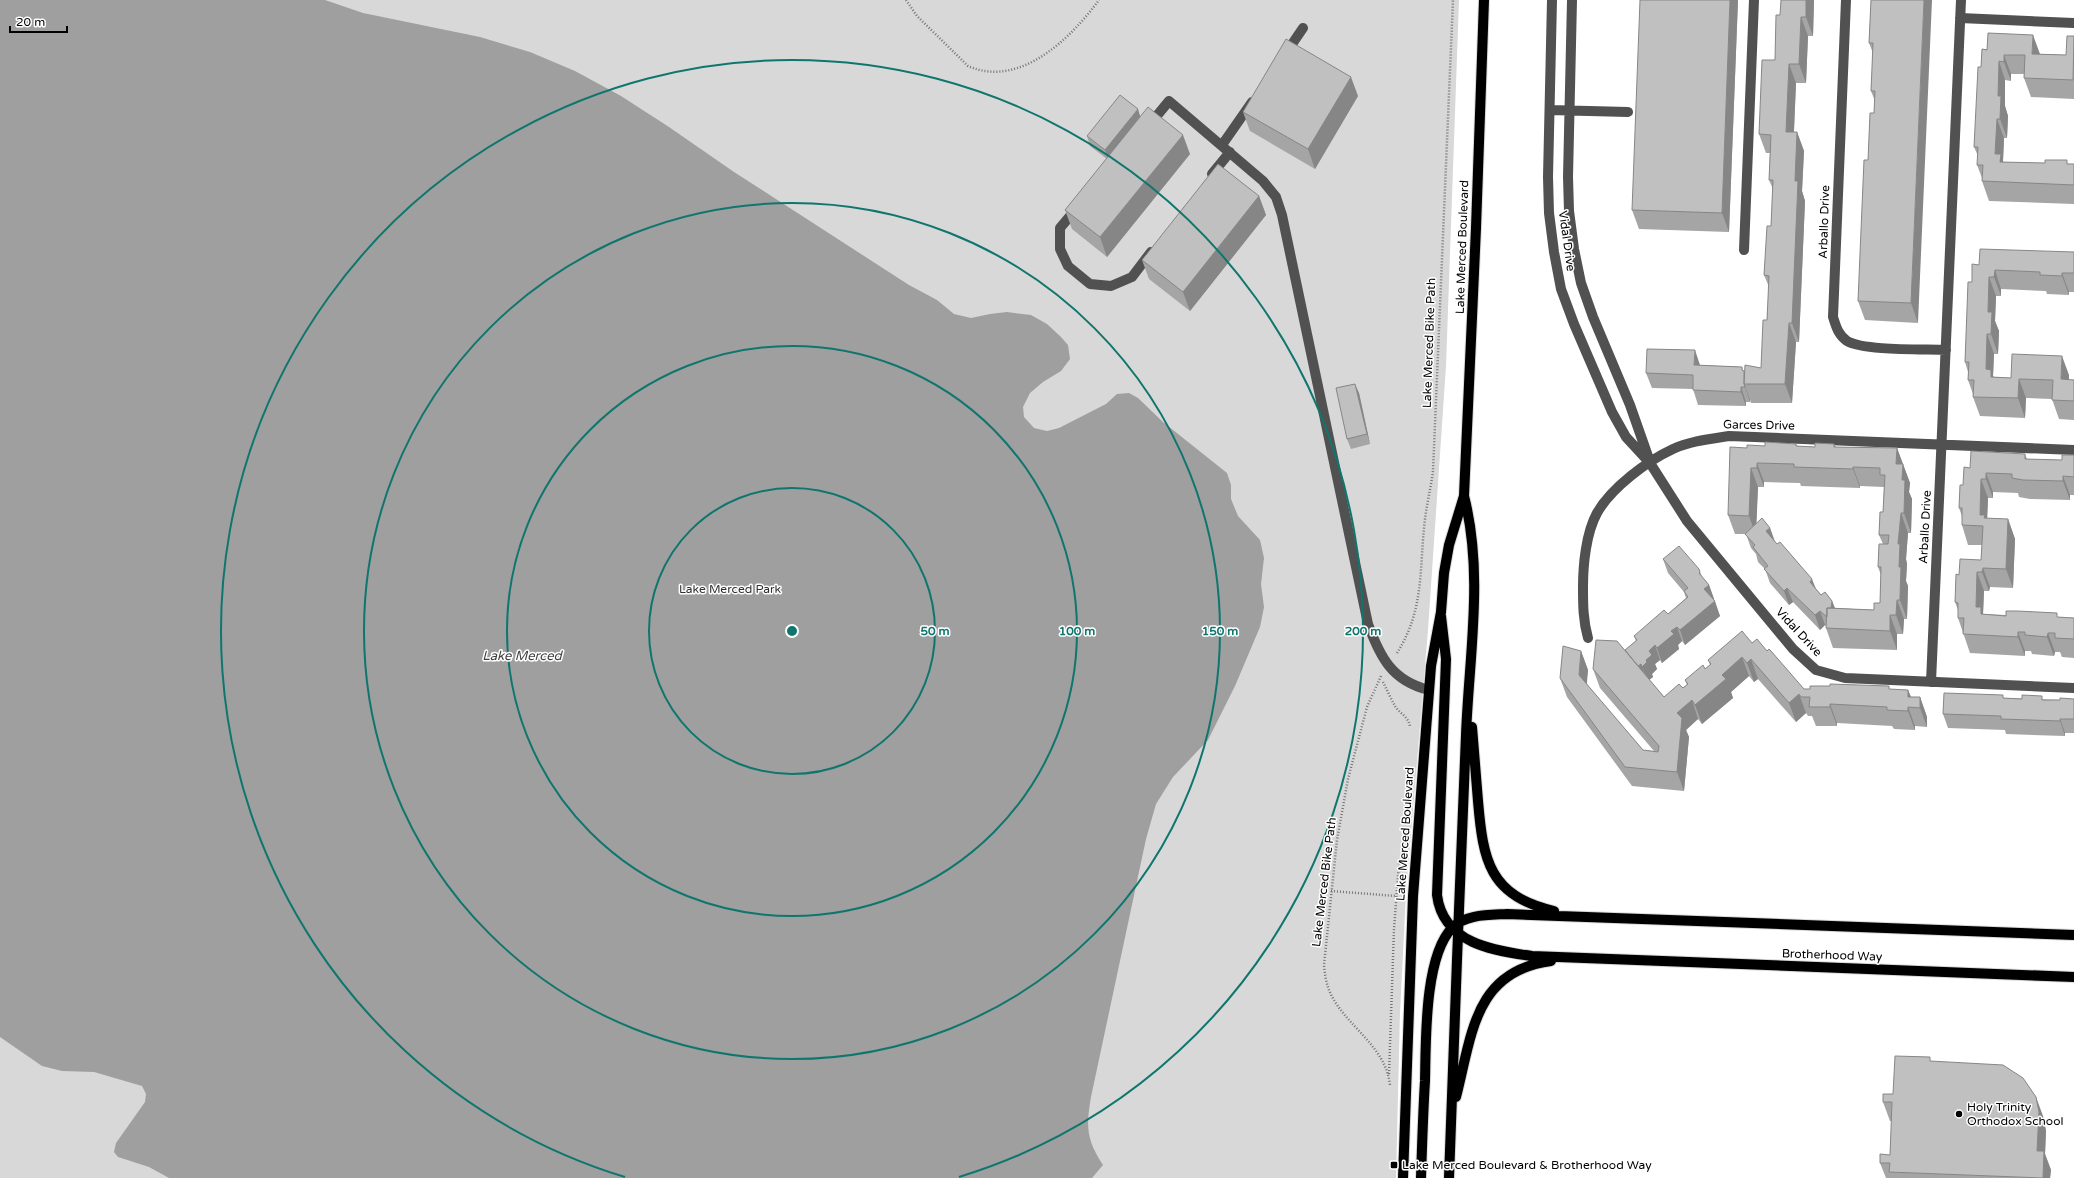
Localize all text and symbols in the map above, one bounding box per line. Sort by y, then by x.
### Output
scale bar [10,8,67,34]
text: 20 m [16,15,45,29]
street label: Lake Merced Boulevard [1453,180,1471,314]
street label: Arballo Drive [1816,185,1832,259]
street label: Vidal Drive [1556,210,1578,272]
street label: Lake Merced Bike Path [1420,278,1438,408]
street label: Garces Drive [1723,417,1795,433]
street label: Arballo Drive [1916,490,1934,564]
park label: Lake Merced Park [679,582,782,596]
street label: Vidal Drive [1773,605,1825,659]
centre of rings [785,624,799,638]
text: 50 m [920,624,950,638]
text: 100 m [1059,624,1095,638]
text: 150 m [1202,624,1238,638]
text: 200 m [1345,624,1381,638]
water label: Lake Merced [482,648,564,664]
street label: Lake Merced Boulevard [1393,767,1417,901]
street label: Lake Merced Bike Path [1309,816,1339,948]
street label: Brotherhood Way [1782,946,1883,964]
place label: Holy Trinity Orthodox School [1967,1100,2063,1128]
marker: Holy Trinity Orthodox School [1954,1109,1964,1119]
place label: Lake Merced Boulevard & Brotherhood Way [1402,1158,1652,1172]
marker: Lake Merced Boulevard & Brotherhood Way [1389,1160,1399,1170]

